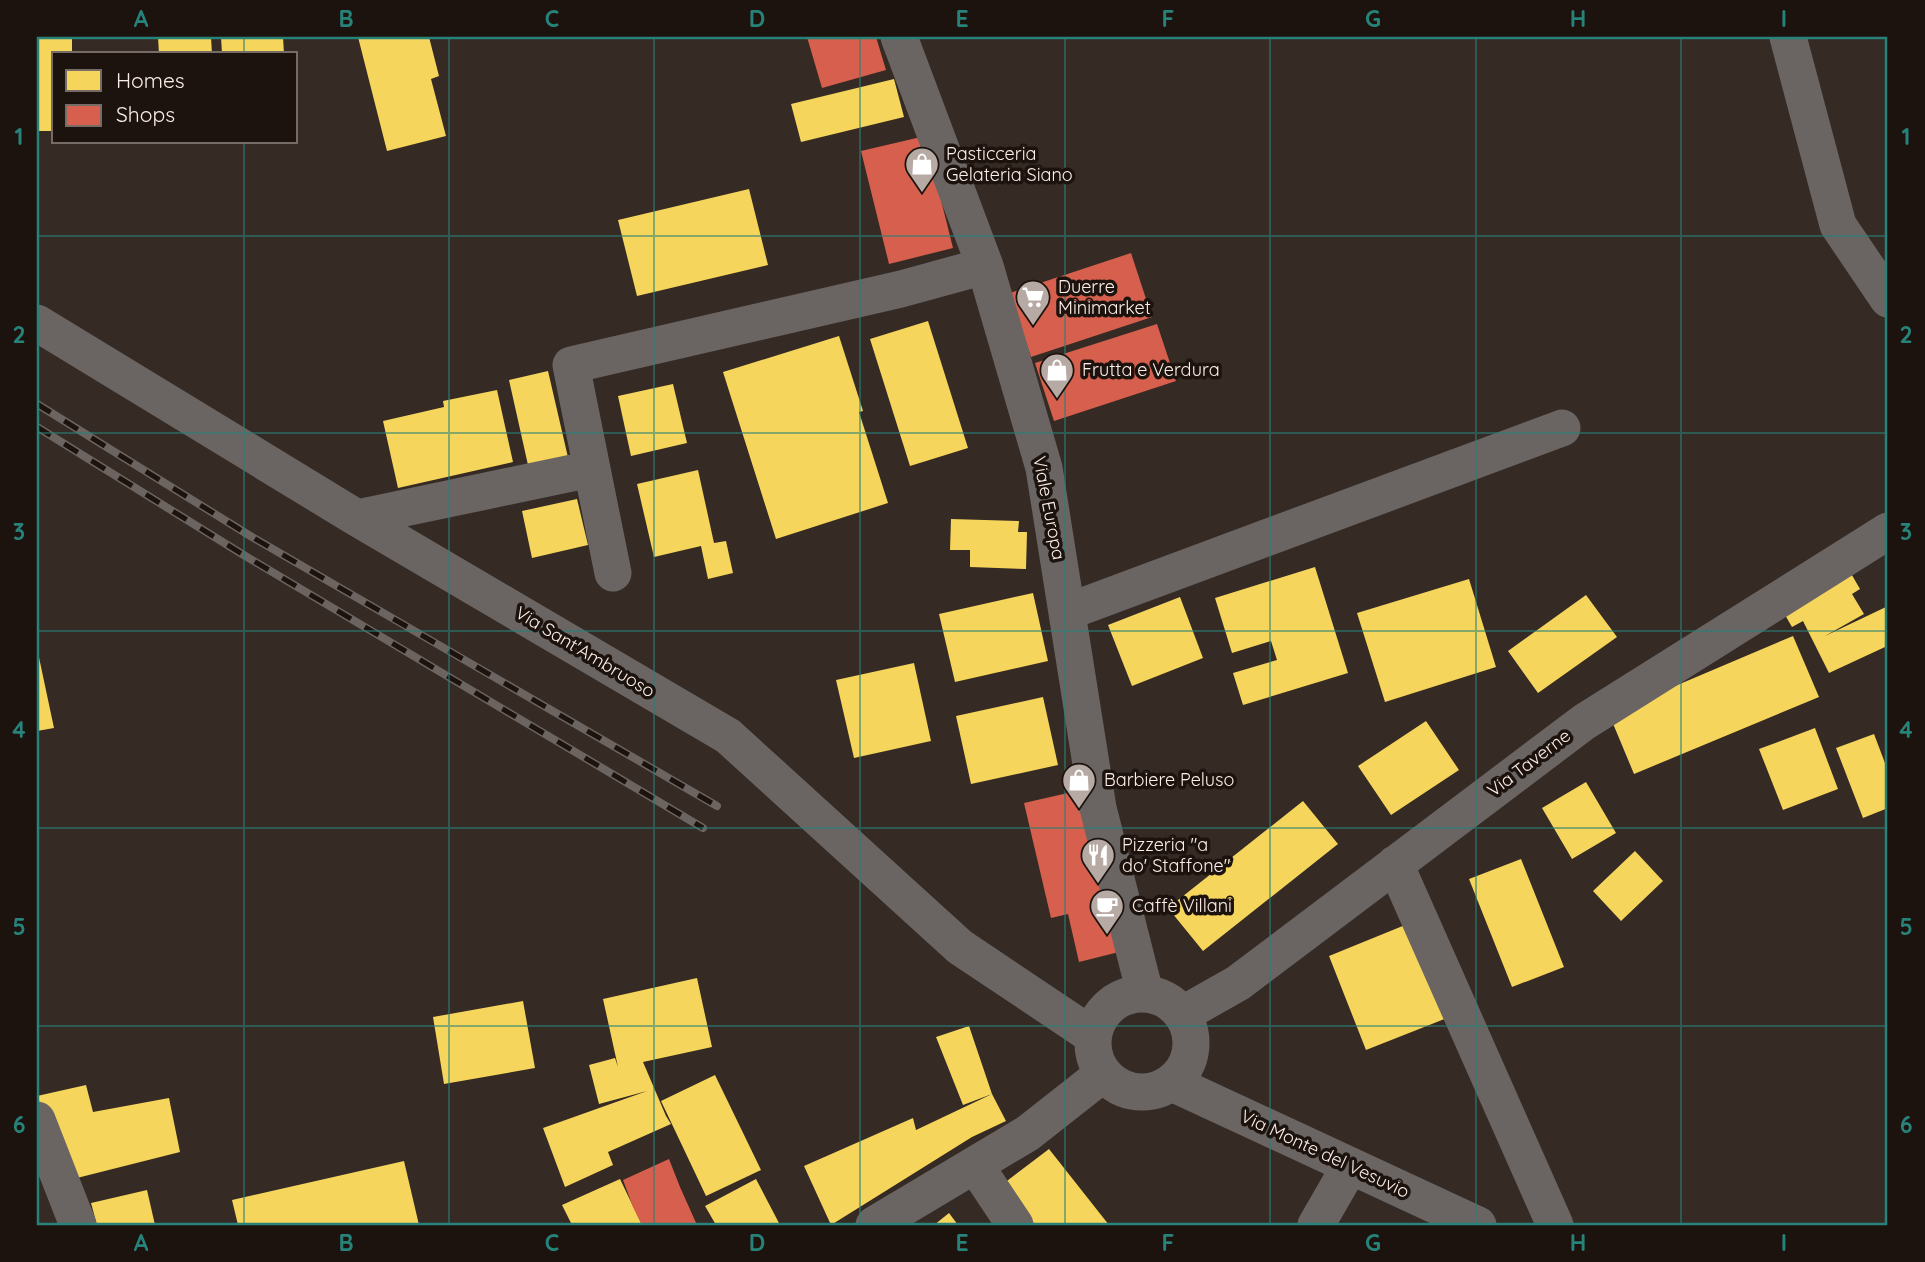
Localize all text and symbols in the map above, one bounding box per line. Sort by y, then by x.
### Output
text: A [134,4,149,33]
text: B [338,4,354,33]
text: C [545,4,559,33]
text: D [749,4,765,33]
text: E [955,4,969,33]
text: F [1162,4,1174,33]
text: G [1365,4,1381,33]
text: H [1570,4,1586,33]
text: I [1781,4,1787,33]
legend [52,52,298,144]
text: Homes [116,67,185,93]
text: Shops [116,101,175,127]
text: 1 [15,122,23,151]
text: 1 [1902,122,1910,151]
place label: Pasticceria Gelateria Siano [946,142,1073,186]
shop icon: Pasticceria Gelateria Siano [903,145,941,194]
place label: Duerre Minimarket [1058,275,1151,319]
supermarket icon: Duerre Minimarket [1014,278,1052,327]
text: 2 [12,320,26,349]
text: 2 [1899,320,1913,349]
shop icon: Frutta e Verdura [1038,351,1076,400]
place label: Frutta e Verdura [1082,358,1220,381]
street label: Viale Europa [1028,454,1071,562]
text: 3 [13,517,25,546]
text: 3 [1900,517,1912,546]
street label: Via Sant'Ambruoso [511,601,659,702]
text: 4 [12,715,26,744]
text: 4 [1899,715,1913,744]
street label: Via Taverne [1482,724,1575,801]
shop icon: Barbiere Peluso [1060,761,1098,810]
place label: Barbiere Peluso [1104,768,1234,791]
place label: Pizzeria "a do' Staffone" [1122,833,1231,877]
restaurant icon: Pizzeria "a do' Staffone" [1079,836,1117,885]
cafe icon: Caffè Villani [1088,887,1126,936]
place label: Caffè Villani [1132,894,1232,917]
text: 5 [12,912,26,941]
text: 5 [1899,912,1913,941]
street label: Via Monte del Vesuvio [1237,1104,1413,1203]
text: 6 [13,1110,25,1139]
text: 6 [1900,1110,1912,1139]
text: A [134,1228,149,1257]
text: B [338,1228,354,1257]
text: C [545,1228,559,1257]
text: D [749,1228,765,1257]
text: E [955,1228,969,1257]
text: F [1162,1228,1174,1257]
text: G [1365,1228,1381,1257]
text: H [1570,1228,1586,1257]
text: I [1781,1228,1787,1257]

